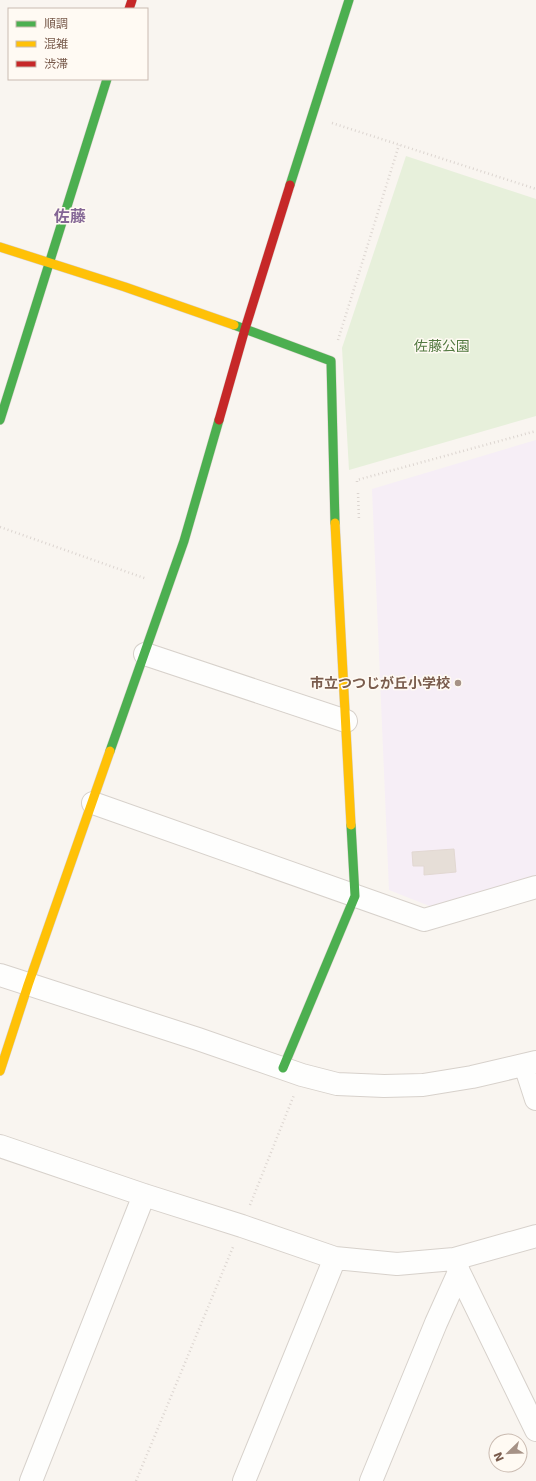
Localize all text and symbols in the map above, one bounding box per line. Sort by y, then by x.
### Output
legend [8,8,148,80]
text: 順調 [44,17,68,31]
text: 混雑 [44,37,68,51]
text: 渋滞 [44,57,68,71]
district label: 佐藤 [53,207,86,226]
park label: 佐藤公園 [414,338,470,354]
place label: 市立つつじが丘小学校 [310,675,450,691]
marker: 市立つつじが丘小学校 [453,678,463,688]
north arrow [488,1433,528,1473]
text: N [491,1450,507,1463]

